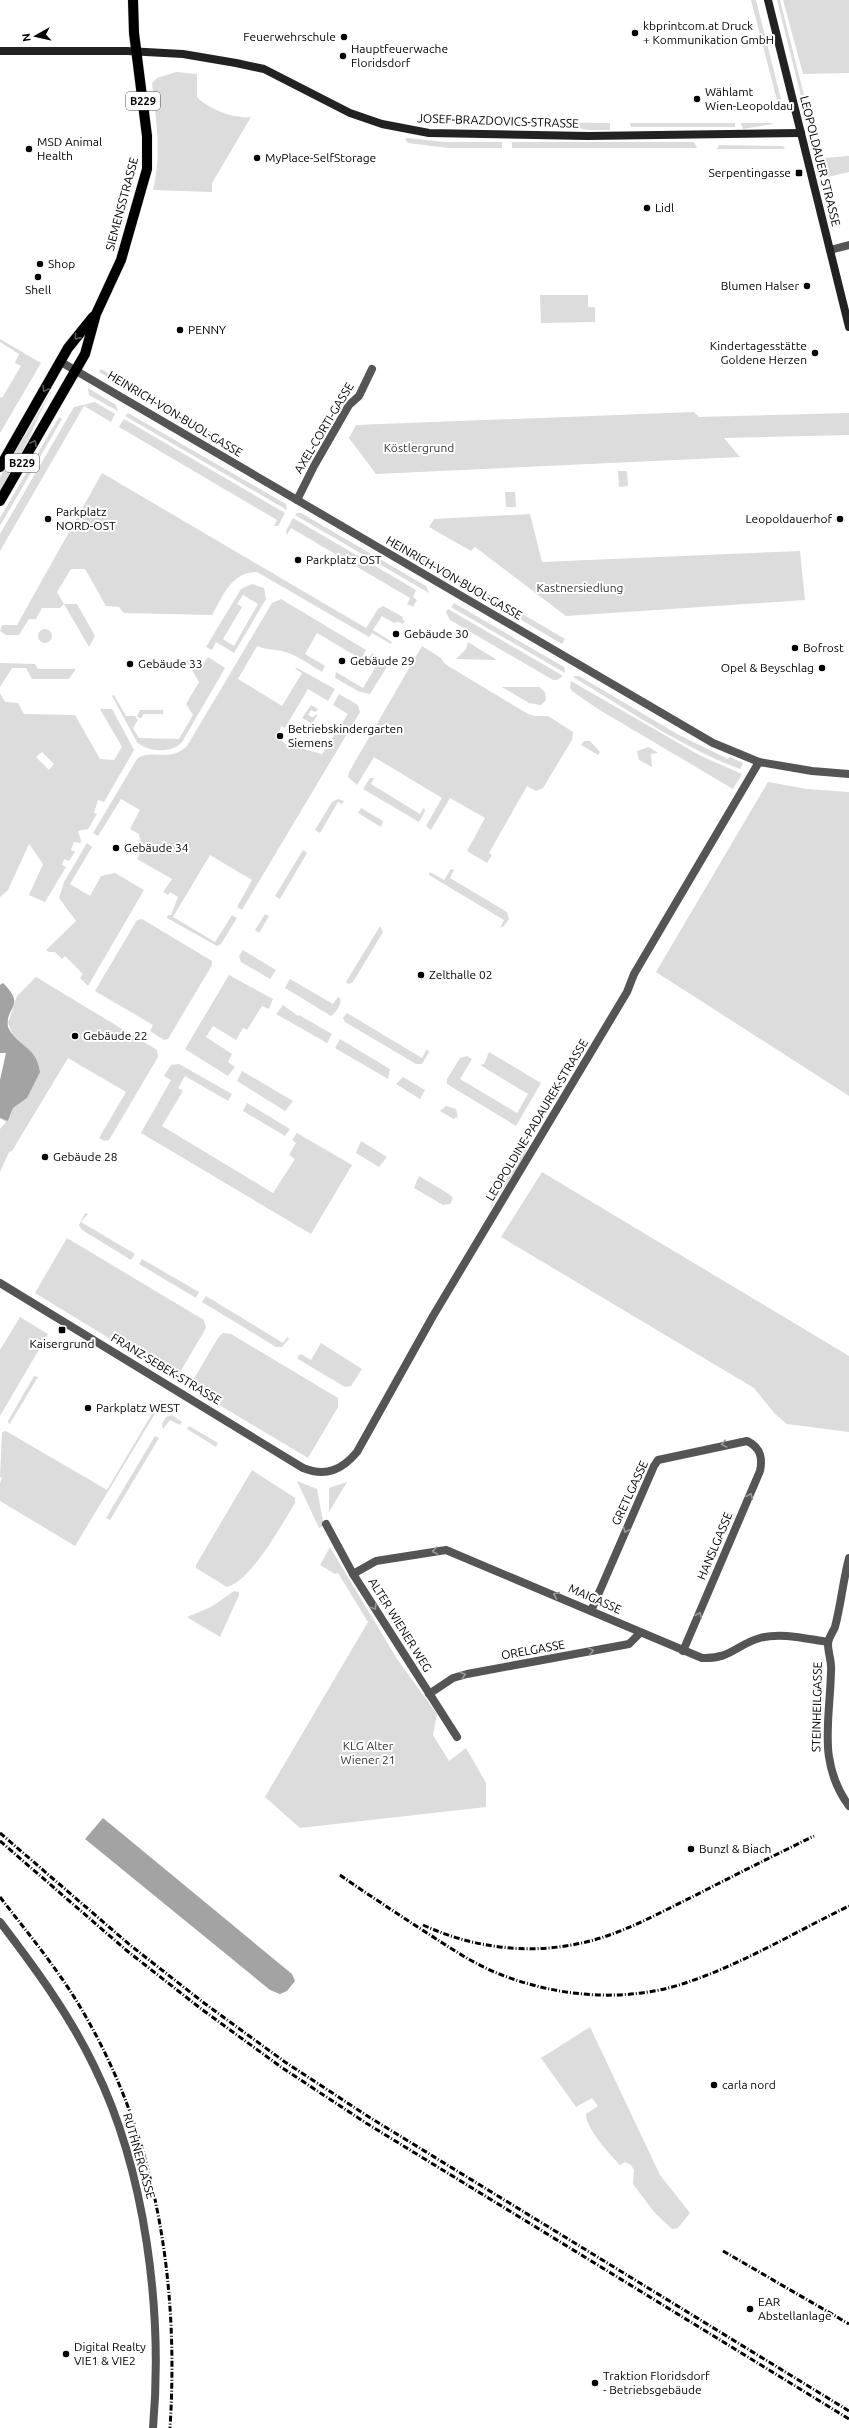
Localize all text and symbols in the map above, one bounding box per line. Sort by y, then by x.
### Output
north arrow [16,16,56,56]
place label: kbprintcom.at Druck + Kommunikation GmbH [643,19,774,46]
marker: kbprintcom.at Druck + Kommunikation GmbH [630,28,640,38]
place label: Feuerwehrschule [243,30,336,43]
text: N [20,32,33,42]
marker: Feuerwehrschule [339,32,349,42]
place label: Hauptfeuerwache Floridsdorf [351,42,448,69]
marker: Hauptfeuerwache Floridsdorf [338,51,348,61]
place label: Wählamt Wien-Leopoldau [705,85,793,112]
road number: B229 [126,92,160,110]
marker: Wählamt Wien-Leopoldau [692,94,702,104]
street label: LEOPOLDAUER STRASSE [798,94,843,228]
street label: JOSEF-BRAZDOVICS-STRASSE [417,111,579,130]
place label: MSD Animal Health [37,135,102,162]
marker: MSD Animal Health [24,144,34,154]
place label: MyPlace-SelfStorage [265,151,376,164]
marker: MyPlace-SelfStorage [252,153,262,163]
street label: SIEMENSSTRASSE [103,155,140,252]
place label: Serpentingasse [708,166,791,179]
marker: Serpentingasse [794,168,804,178]
place label: Lidl [655,201,674,214]
marker: Lidl [642,203,652,213]
place label: Shop [48,257,75,270]
marker: Shop [35,259,45,269]
marker: Shell [33,272,43,282]
place label: Blumen Halser [721,279,799,292]
marker: Blumen Halser [802,281,812,291]
place label: Shell [25,283,51,296]
place label: PENNY [188,323,226,336]
marker: PENNY [175,325,185,335]
one-way arrow [75,332,82,339]
place label: Kindertagesstätte Goldene Herzen [710,339,807,366]
marker: Kindertagesstätte Goldene Herzen [810,348,820,358]
street label: HEINRICH-VON-BUOL-GASSE [106,368,245,459]
street label: AXEL-CORTI-GASSE [291,380,356,476]
one-way arrow [42,385,49,392]
one-way arrow [29,440,36,447]
park label: Köstlergrund [384,441,454,454]
road number: B229 [5,454,39,472]
place label: Parkplatz NORD-OST [56,505,116,532]
place label: Leopoldauerhof [745,512,832,525]
marker: Parkplatz NORD-OST [43,514,53,524]
marker: Leopoldauerhof [835,514,845,524]
street label: HEINRICH-VON-BUOL-GASSE [384,533,525,622]
place label: Parkplatz OST [306,553,382,566]
marker: Parkplatz OST [293,555,303,565]
park label: Kastnersiedlung [537,581,623,594]
place label: Gebäude 30 [404,627,469,640]
marker: Gebäude 30 [391,629,401,639]
place label: Bofrost [803,641,844,654]
marker: Bofrost [790,643,800,653]
place label: Gebäude 29 [350,654,415,667]
marker: Gebäude 29 [337,656,347,666]
place label: Gebäude 33 [138,657,203,670]
marker: Gebäude 33 [125,659,135,669]
place label: Opel & Beyschlag [721,661,814,674]
marker: Opel & Beyschlag [817,663,827,673]
place label: Betriebskindergarten Siemens [288,722,403,749]
marker: Betriebskindergarten Siemens [275,731,285,741]
place label: Gebäude 34 [124,841,189,854]
marker: Gebäude 34 [111,843,121,853]
place label: Zelthalle 02 [429,968,492,981]
marker: Zelthalle 02 [416,970,426,980]
place label: Gebäude 22 [83,1029,148,1042]
marker: Gebäude 22 [70,1031,80,1041]
street label: LEOPOLDINE-PADAUREK-STRASSE [483,1036,590,1203]
place label: Gebäude 28 [53,1150,118,1163]
marker: Gebäude 28 [40,1152,50,1162]
marker: Kaisergrund [57,1325,67,1335]
street label: FRANZ-SEBEK-STRASSE [109,1331,224,1407]
place label: Kaisergrund [30,1337,94,1350]
place label: Parkplatz WEST [96,1401,180,1414]
marker: Parkplatz WEST [83,1403,93,1413]
one-way arrow [720,1440,727,1448]
street label: GRETLGASSE [609,1458,650,1527]
one-way arrow [745,1492,753,1500]
street label: HANSLGASSE [694,1510,735,1581]
one-way arrow [623,1526,631,1533]
one-way arrow [432,1546,438,1555]
street label: ALTER WIENER WEG [366,1575,435,1674]
street label: MAIGASSE [567,1581,624,1616]
one-way arrow [552,1592,559,1600]
one-way arrow [369,1603,376,1610]
one-way arrow [694,1612,702,1619]
street label: ORELGASSE [500,1637,566,1662]
one-way arrow [588,1647,594,1656]
street label: STEINHEILGASSE [809,1661,824,1752]
one-way arrow [460,1671,467,1680]
park label: KLG Alter Wiener 21 [340,1739,396,1766]
place label: Bunzl & Biach [699,1842,771,1855]
marker: Bunzl & Biach [686,1844,696,1854]
place label: carla nord [722,2078,776,2091]
marker: carla nord [709,2080,719,2090]
street label: RUTHNERGASSE [121,2111,158,2201]
place label: EAR Abstellanlage [758,2295,832,2322]
marker: EAR Abstellanlage [745,2304,755,2314]
place label: Digital Realty VIE1 & VIE2 [74,2340,146,2367]
marker: Digital Realty VIE1 & VIE2 [61,2349,71,2359]
place label: Traktion Floridsdorf - Betriebsgebäude [603,2369,710,2396]
marker: Traktion Floridsdorf - Betriebsgebäude [590,2378,600,2388]

